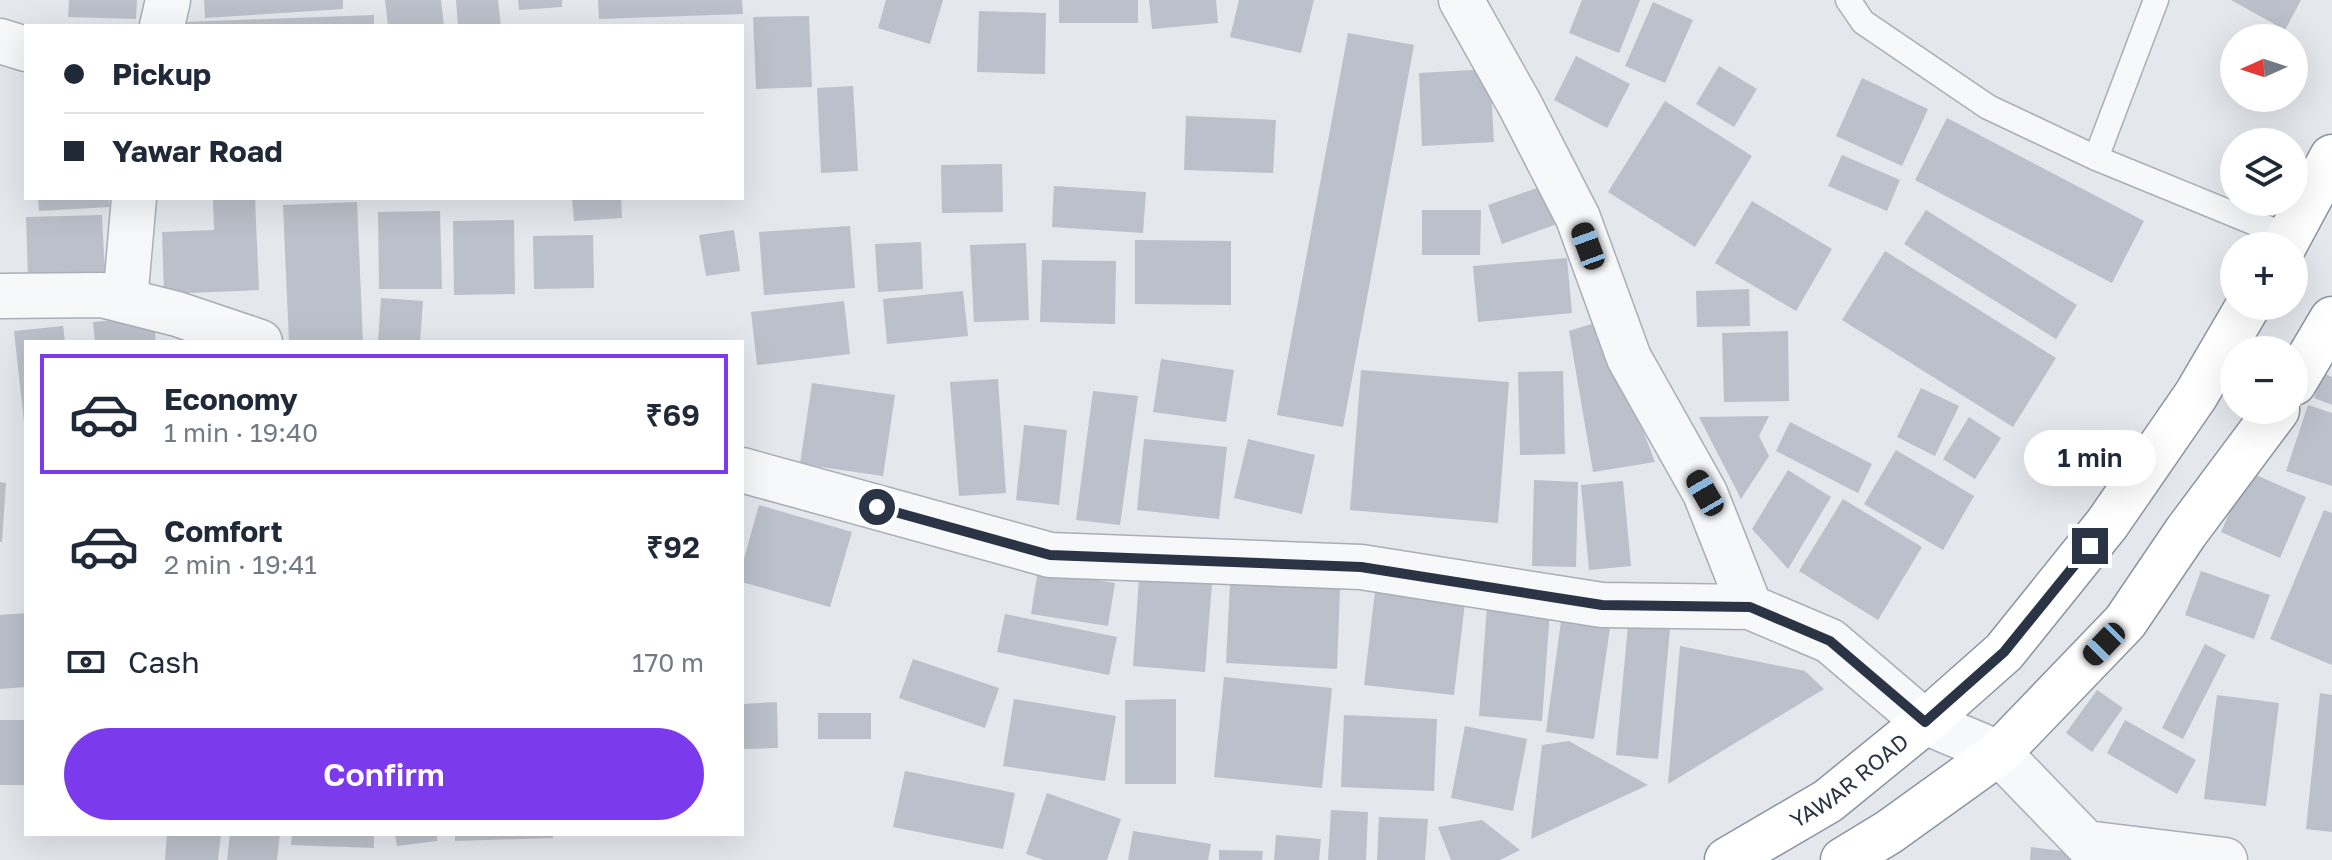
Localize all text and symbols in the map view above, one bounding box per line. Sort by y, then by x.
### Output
north arrow [2220,24,2308,112]
map controls [2220,24,2308,424]
text: Pickup [112,56,211,92]
button: layers [2220,128,2308,216]
text: Yawar Road [112,133,283,169]
car [1569,219,1607,273]
button: + [2220,232,2308,320]
button: − [2220,336,2308,424]
icon: car [68,378,140,450]
text: Economy [164,381,298,417]
text: ₹69 [645,397,700,433]
text: 1 min · 19:40 [164,417,318,448]
callout: 1 min [2024,430,2156,486]
text: 1 min [2057,442,2123,473]
car [1683,466,1727,520]
route start [859,489,895,525]
icon: car [68,510,140,582]
text: Comfort [164,513,283,549]
route end [2072,528,2108,564]
text: ₹92 [646,529,700,565]
text: 2 min · 19:41 [164,549,317,580]
car [2079,618,2129,670]
icon: cash [64,640,108,684]
text: Cash [128,644,200,680]
text: 170 m [632,647,704,678]
street label: YAWAR ROAD [1785,727,1914,833]
button: Confirm [64,728,704,820]

